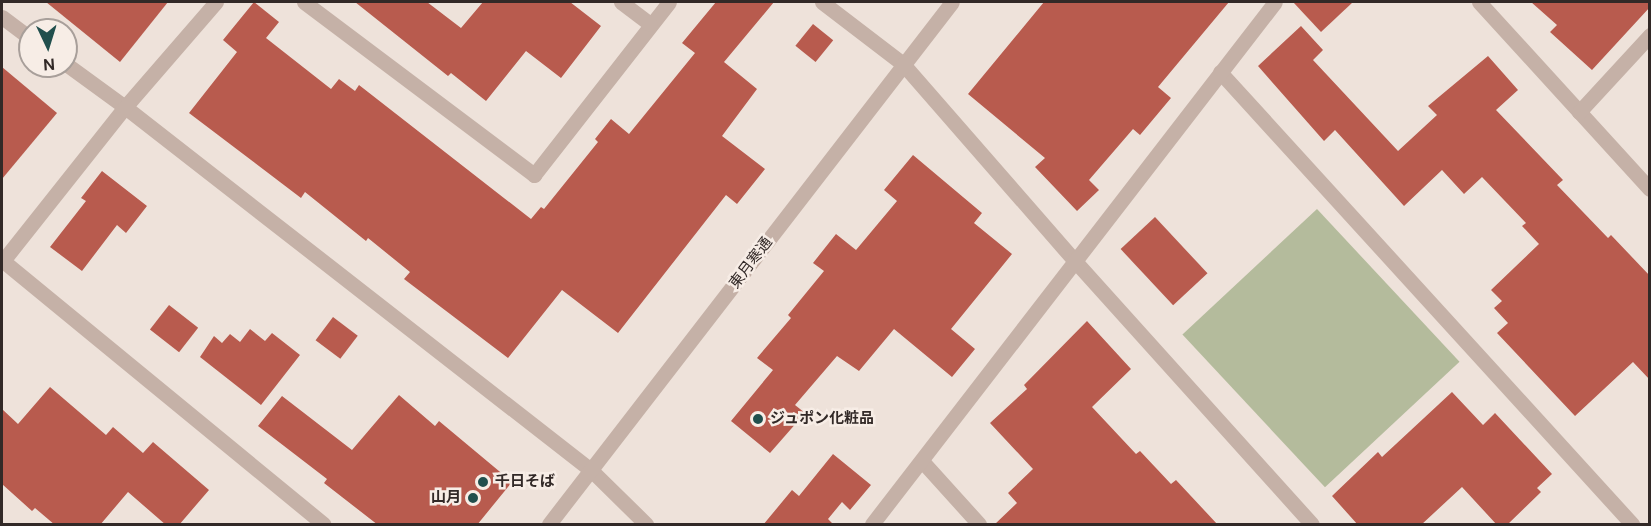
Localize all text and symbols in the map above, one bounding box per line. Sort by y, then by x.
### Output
north arrow [18,18,78,78]
text: N [43,54,56,75]
street label: 東月寒通 [726,234,776,292]
place label: ジュポン化粧品 [770,410,875,428]
marker: ジュポン化粧品 [751,412,765,426]
place label: 千日そば [495,473,555,491]
marker: 千日そば [476,475,490,489]
place label: 山月 [431,489,461,507]
marker: 山月 [466,491,480,505]

